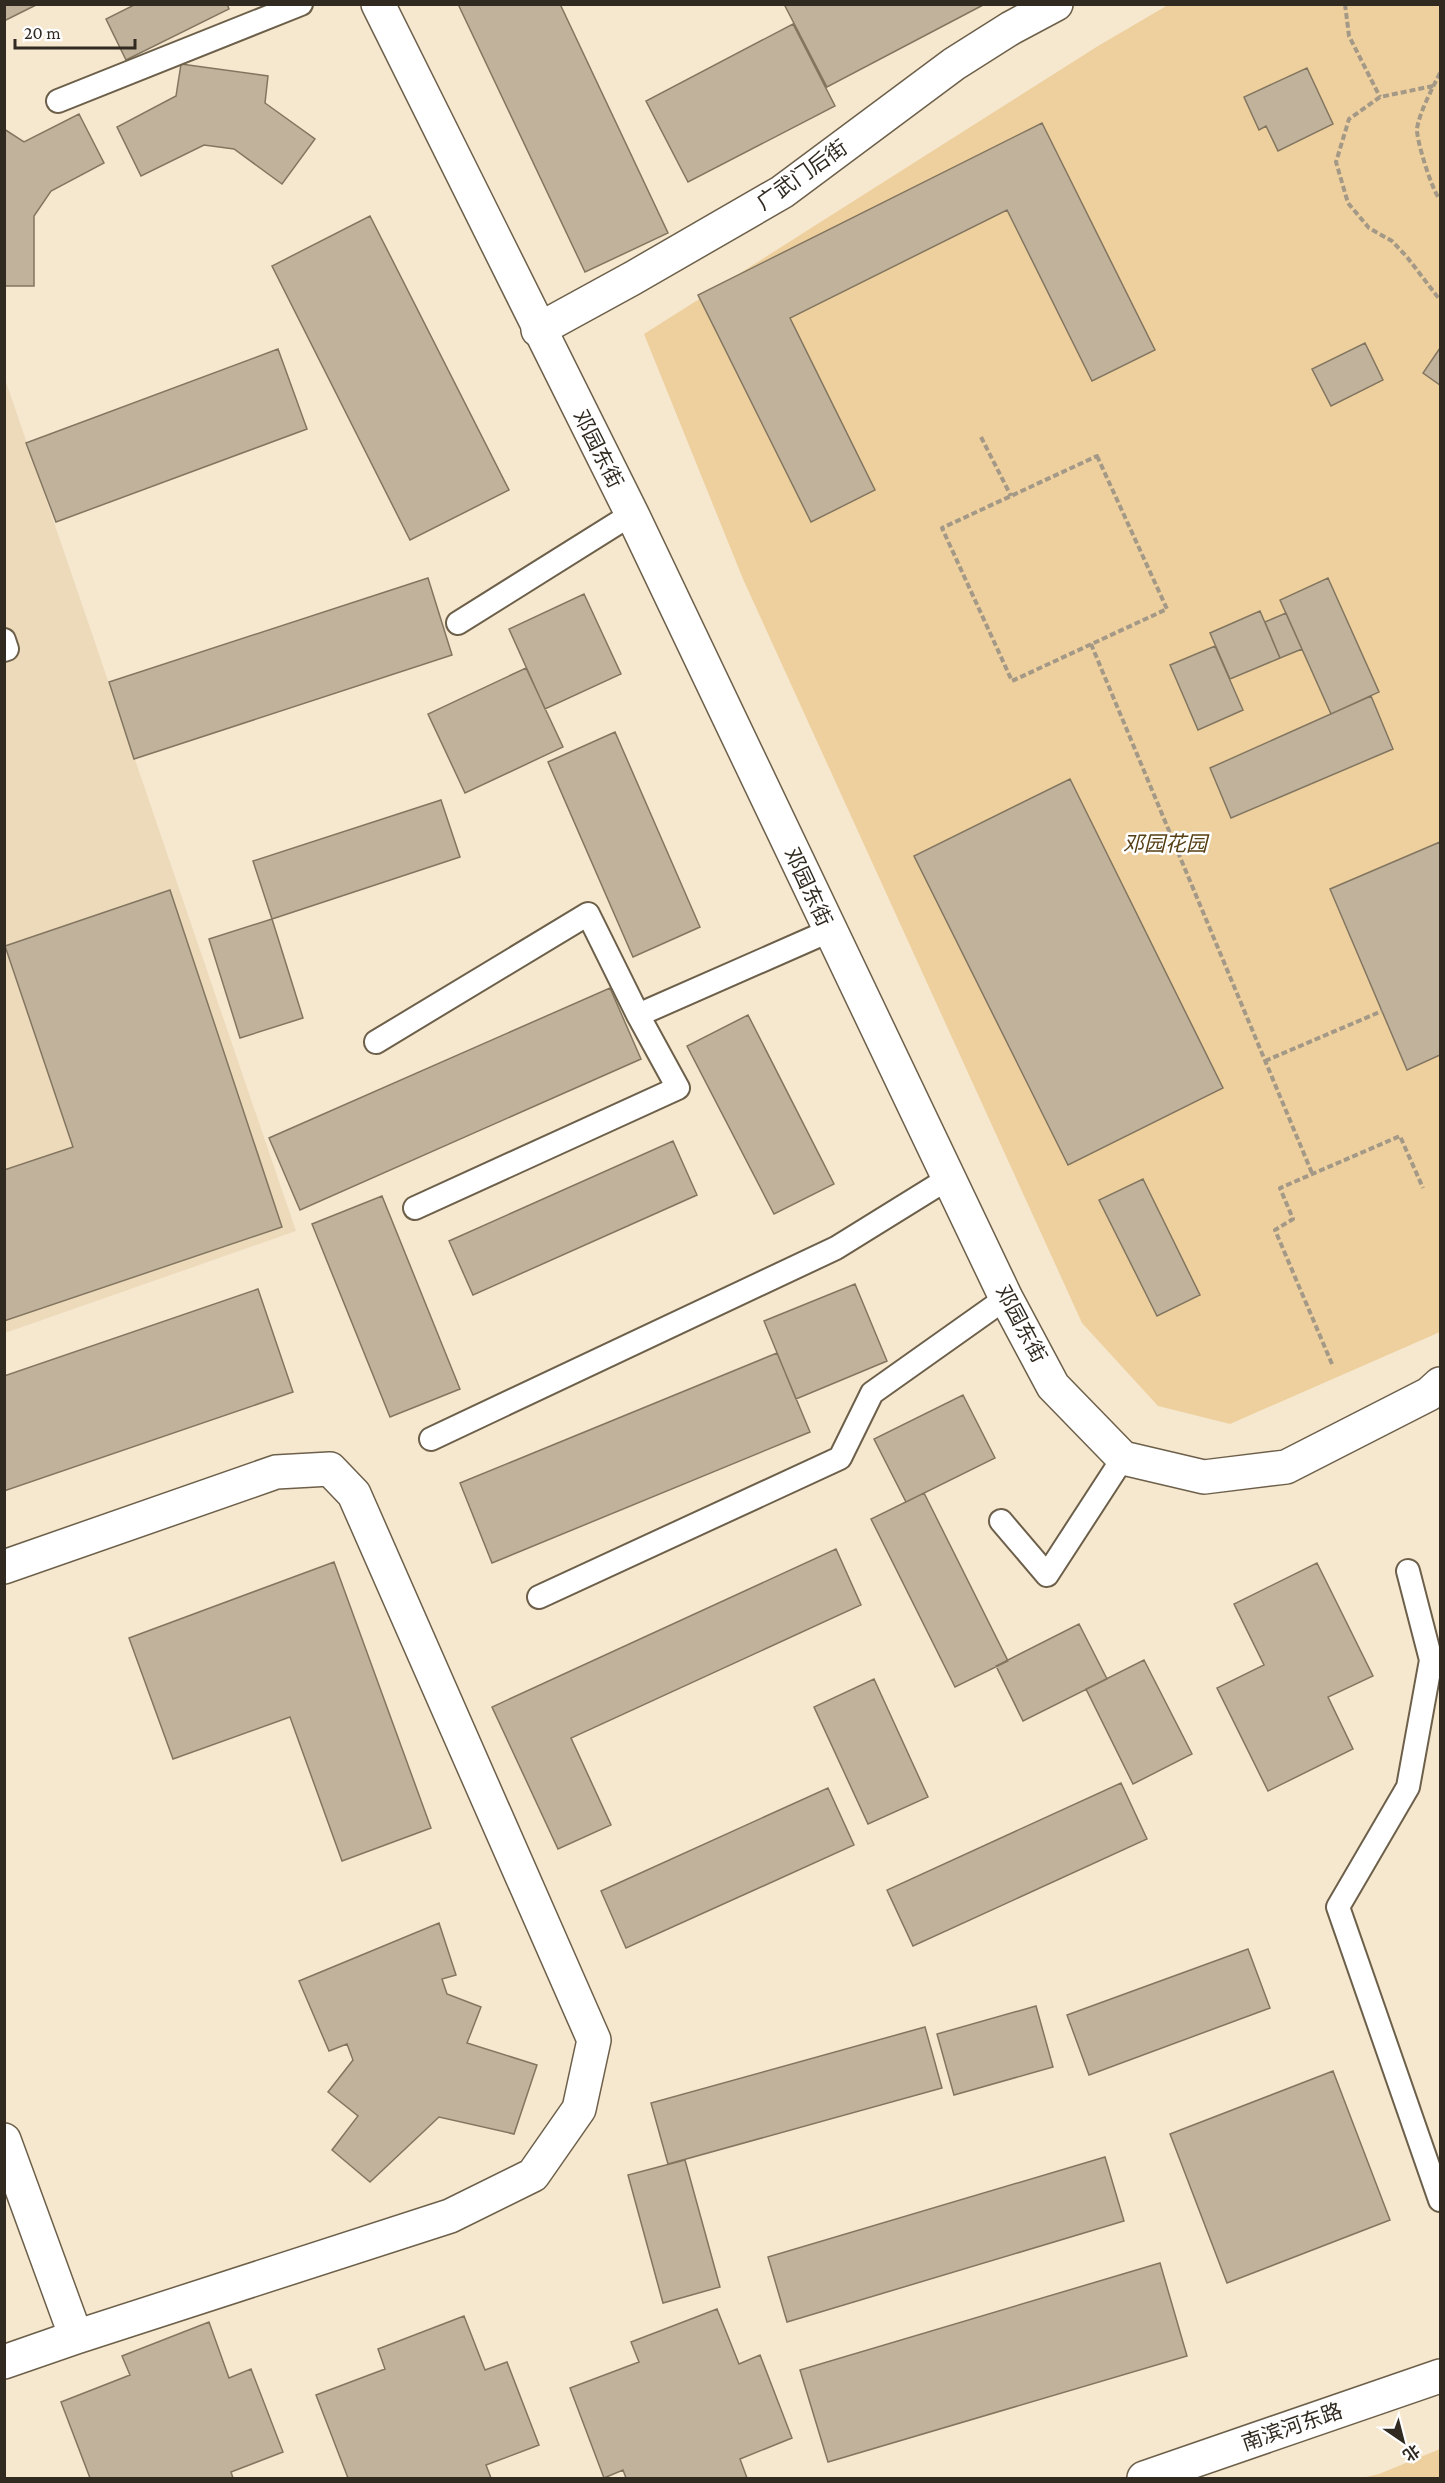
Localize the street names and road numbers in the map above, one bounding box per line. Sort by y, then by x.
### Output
street label: 广武门后街 [752,135,852,215]
street label: 邓园东街 [568,406,628,492]
street label: 邓园东街 [779,844,837,930]
street label: 邓园东街 [991,1281,1051,1367]
street label: 南滨河东路 [1238,2399,1346,2455]

